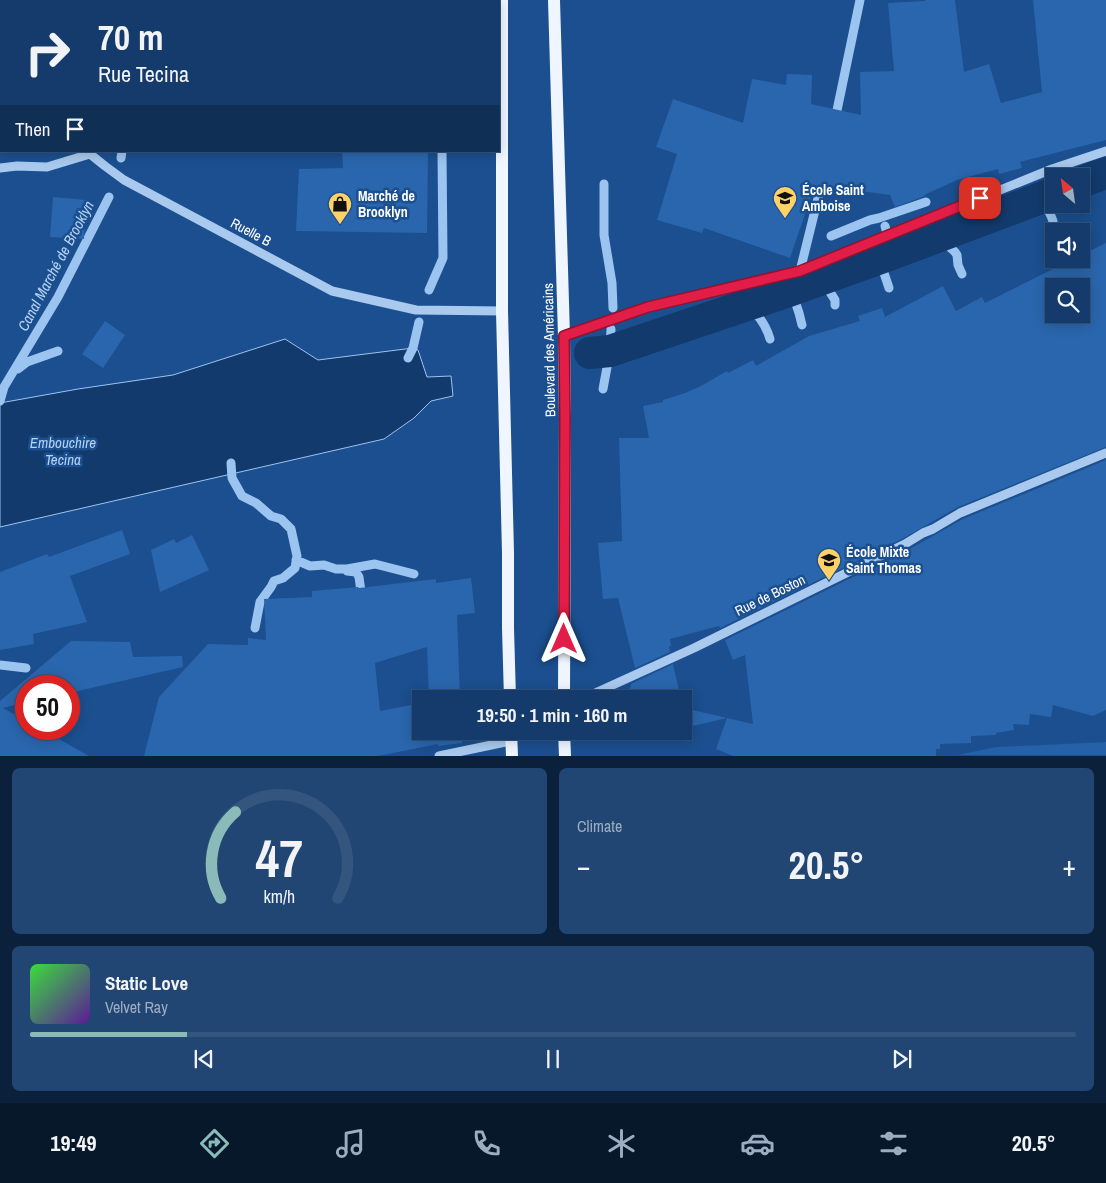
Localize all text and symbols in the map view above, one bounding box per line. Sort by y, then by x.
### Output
text: 70 m [98,14,163,61]
icon: right [15,20,80,85]
text: Rue Tecina [98,59,189,89]
icon: arrive [61,115,89,143]
text: Then [15,116,51,142]
north arrow [1045,168,1090,212]
map controls [1045,168,1090,323]
pin [959,177,1001,219]
place label: École Saint Amboise [802,181,864,215]
icon: arrive [966,184,994,212]
school or university icon: École Saint Amboise [772,185,798,219]
place label: Marché de Brooklyn [358,187,415,221]
shop icon: Marché de Brooklyn [327,191,353,225]
water label: Canal Marché de Brooklyn [12,197,99,335]
street label: Ruelle B [228,214,275,250]
button: sound [1045,223,1090,268]
button: search [1045,278,1090,323]
street label: Boulevard des Américains [539,283,559,417]
water label: Embouchire Tecina [30,432,96,470]
place label: École Mixte Saint Thomas [846,543,921,577]
school or university icon: École Mixte Saint Thomas [816,547,842,581]
street label: Rue de Boston [732,570,808,620]
position arrow [537,612,589,664]
speed limit sign: 50 [15,675,80,740]
text: 19:50 · 1 min · 160 m [477,702,627,728]
text: Climate [577,815,622,837]
text: 47 [256,823,303,893]
text: 20.5° [789,840,864,891]
text: − [577,847,590,885]
text: + [1063,847,1076,885]
text: km/h [264,885,295,909]
text: Static Love [105,970,188,996]
text: Velvet Ray [105,996,168,1018]
icon: previous [190,1045,218,1073]
icon: pause [539,1045,567,1073]
icon: next [888,1045,916,1073]
icon: directions [197,1126,232,1161]
icon: music [333,1126,368,1161]
icon: phone [469,1126,504,1161]
icon: climate [604,1126,639,1161]
icon: car [740,1126,775,1161]
icon: filters [876,1126,911,1161]
text: 19:49 [50,1128,97,1158]
text: 20.5° [1012,1128,1056,1158]

